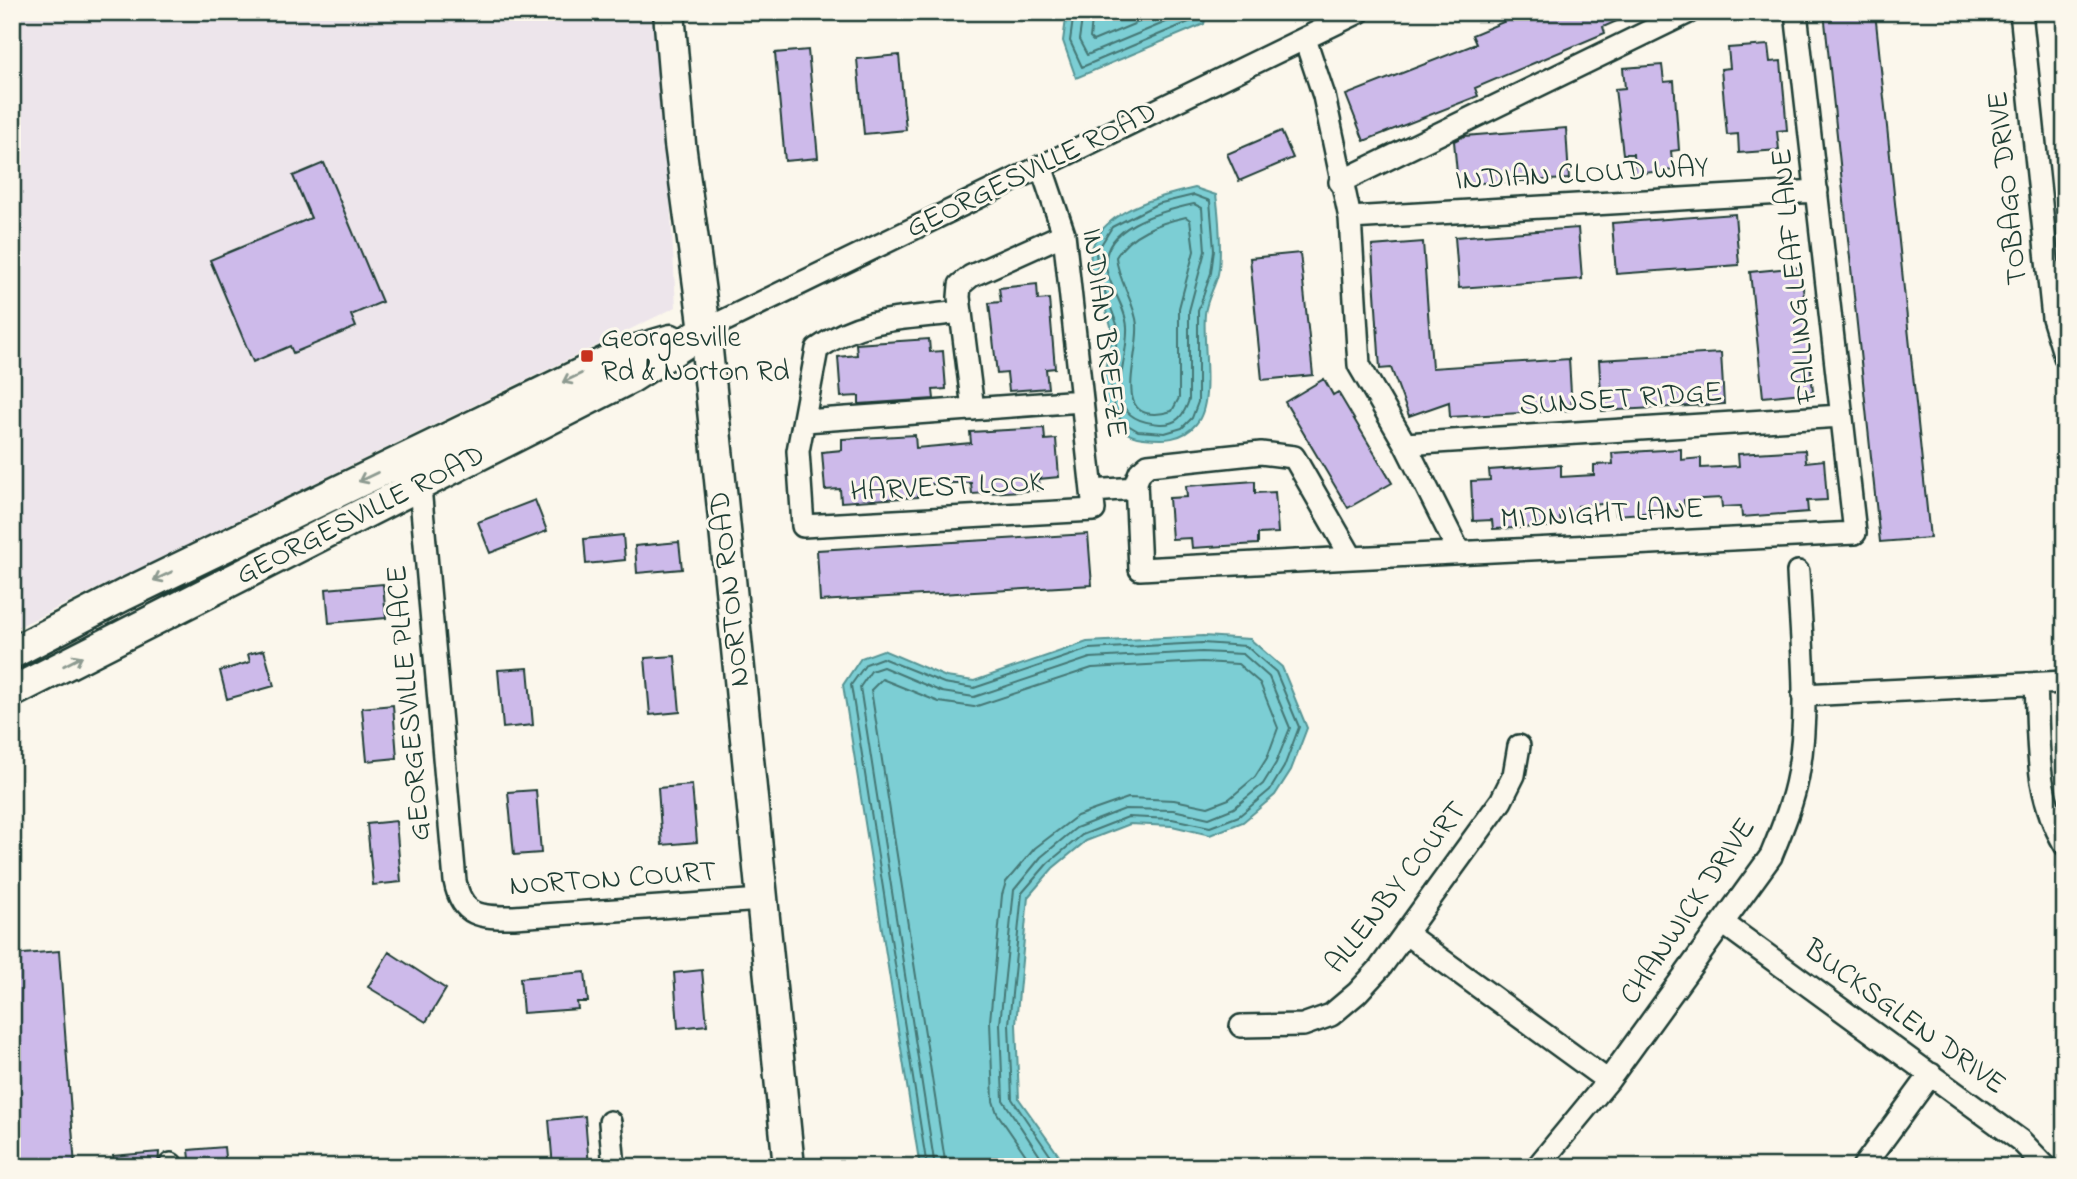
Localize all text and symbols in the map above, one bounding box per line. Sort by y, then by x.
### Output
street label: TOBAGO DRIVE [1977,89,2041,287]
street label: GEORGESVILLE ROAD [899,91,1165,251]
street label: INDIAN CLOUD WAY [1454,146,1710,204]
street label: FALLING LEAF LANE [1761,146,1831,407]
street label: INDIAN BREEZE [1068,226,1138,440]
place label: Georgesville Rd & Norton Rd [601,317,790,395]
marker: Georgesville Rd & Norton Rd [579,348,595,364]
street label: SUNSET RIDGE [1518,371,1724,429]
one-way arrow [562,373,583,386]
street label: GEORGESVILLE ROAD [229,434,493,598]
street label: HARVEST LOOK [849,461,1045,515]
one-way arrow [358,471,379,485]
street label: MIDNIGHT LANE [1499,488,1705,542]
street label: NORTON ROAD [699,489,763,689]
street label: GEORGESVILLE PLACE [376,563,444,843]
one-way arrow [153,570,174,584]
one-way arrow [62,654,83,668]
street label: ALLENBY COURT [1315,792,1479,984]
street label: CHANWICK DRIVE [1610,810,1768,1014]
street label: NORTON COURT [508,851,718,909]
street label: BUCKSGLEN DRIVE [1793,929,2015,1107]

